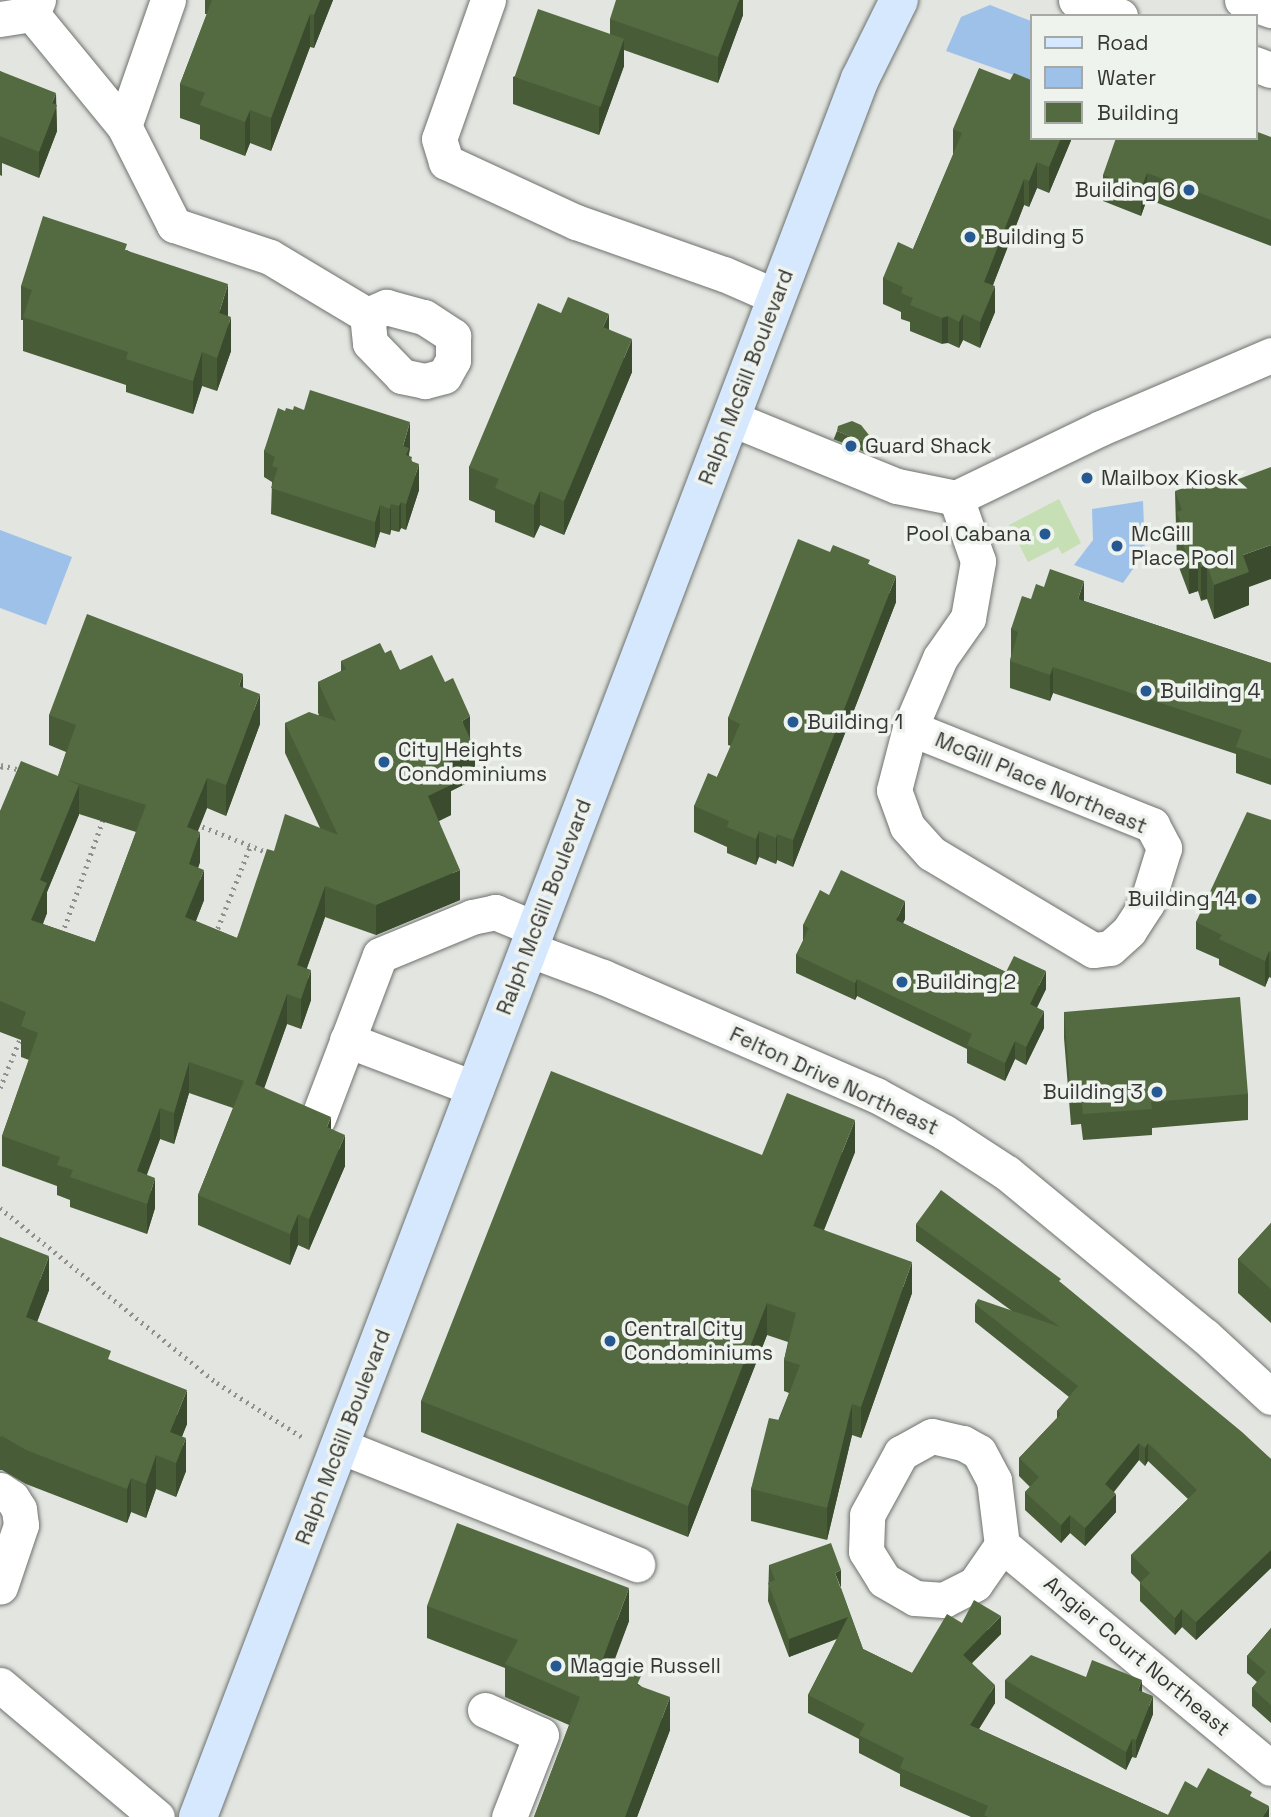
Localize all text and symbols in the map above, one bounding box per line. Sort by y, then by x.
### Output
legend [1030,14,1257,140]
text: Road [1097,29,1149,56]
text: Water [1097,64,1156,91]
text: Building [1097,99,1179,126]
place label: Building 6 [1075,177,1175,203]
marker: Building 6 [1181,182,1197,198]
place label: Building 5 [984,224,1084,250]
marker: Building 5 [962,229,978,245]
street label: Ralph McGill Boulevard [693,266,799,488]
place label: Guard Shack [865,433,992,459]
marker: Guard Shack [843,438,859,454]
place label: Mailbox Kiosk [1101,465,1238,491]
marker: Mailbox Kiosk [1079,470,1095,486]
place label: Pool Cabana [906,521,1031,547]
place label: McGill Place Pool [1131,521,1234,571]
marker: Pool Cabana [1037,526,1053,542]
marker: McGill Place Pool [1109,538,1125,554]
place label: Building 4 [1160,678,1261,704]
marker: Building 4 [1138,683,1154,699]
place label: Building 1 [807,709,903,735]
marker: Building 1 [785,714,801,730]
street label: McGill Place Northeast [931,727,1151,839]
place label: City Heights Condominiums [398,737,547,787]
marker: City Heights Condominiums [376,754,392,770]
street label: Ralph McGill Boulevard [491,796,597,1018]
place label: Building 14 [1128,886,1237,912]
marker: Building 14 [1243,891,1259,907]
place label: Building 2 [916,969,1016,995]
marker: Building 2 [894,974,910,990]
street label: Felton Drive Northeast [726,1022,942,1140]
place label: Building 3 [1043,1079,1143,1105]
marker: Building 3 [1149,1084,1165,1100]
place label: Central City Condominiums [624,1316,773,1366]
street label: Ralph McGill Boulevard [290,1326,396,1548]
marker: Central City Condominiums [602,1333,618,1349]
street label: Angier Court Northeast [1039,1571,1235,1741]
place label: Maggie Russell [570,1653,721,1679]
marker: Maggie Russell [548,1658,564,1674]

